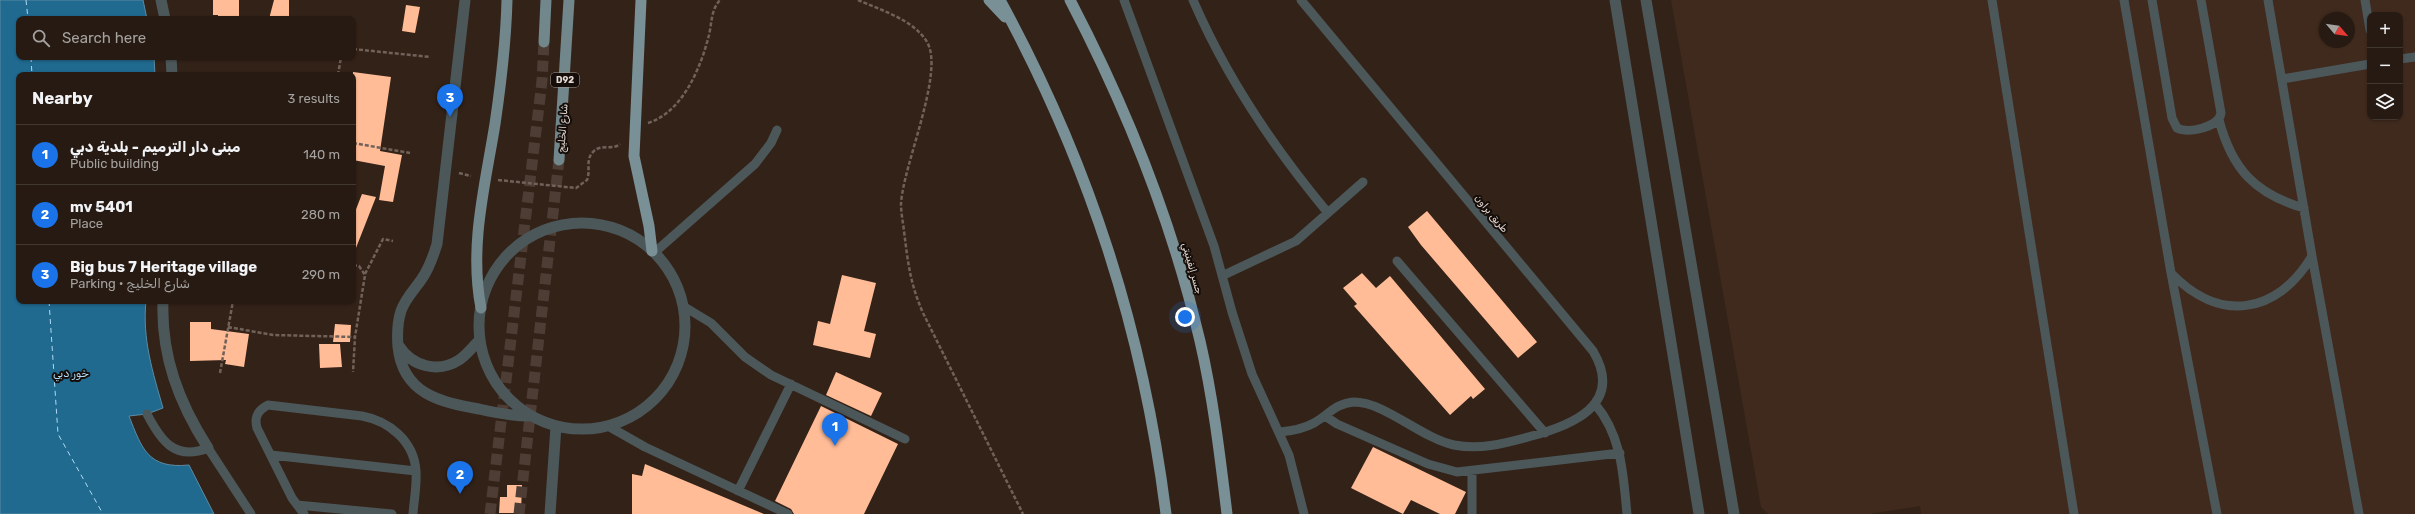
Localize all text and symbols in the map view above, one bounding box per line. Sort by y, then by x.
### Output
north arrow [2319,12,2355,48]
map controls [2367,12,2403,120]
button: + [2367,12,2403,48]
search box [16,16,356,60]
icon: search [30,27,52,49]
text: Search here [62,29,146,47]
button: − [2367,48,2403,84]
road number: D92 [551,73,579,87]
pin: 3 [437,84,463,117]
button: layers [2367,84,2403,120]
text: Nearby [32,88,93,108]
text: 3 results [288,91,340,106]
street label: شارع الخليج [555,103,572,153]
text: مبنى دار الترميم - بلدية دبي [70,138,241,156]
text: 1 [42,147,48,162]
text: 140 m [303,147,340,162]
text: Public building [70,156,159,171]
street label: طريق براون [1472,192,1511,235]
text: mv 5401 [70,198,133,216]
text: 2 [41,207,49,222]
text: 280 m [301,207,340,222]
text: Place [70,216,103,231]
street label: جسر إنفينيتي [1177,241,1205,296]
text: Big bus 7 Heritage village [70,258,257,276]
text: 3 [41,267,49,282]
text: 290 m [302,267,340,282]
text: Parking · شارع الخليج [70,276,190,291]
your location [1175,307,1195,327]
water label: خور دبي [53,367,89,382]
pin: 1 [822,413,848,446]
pin: 2 [447,461,473,494]

